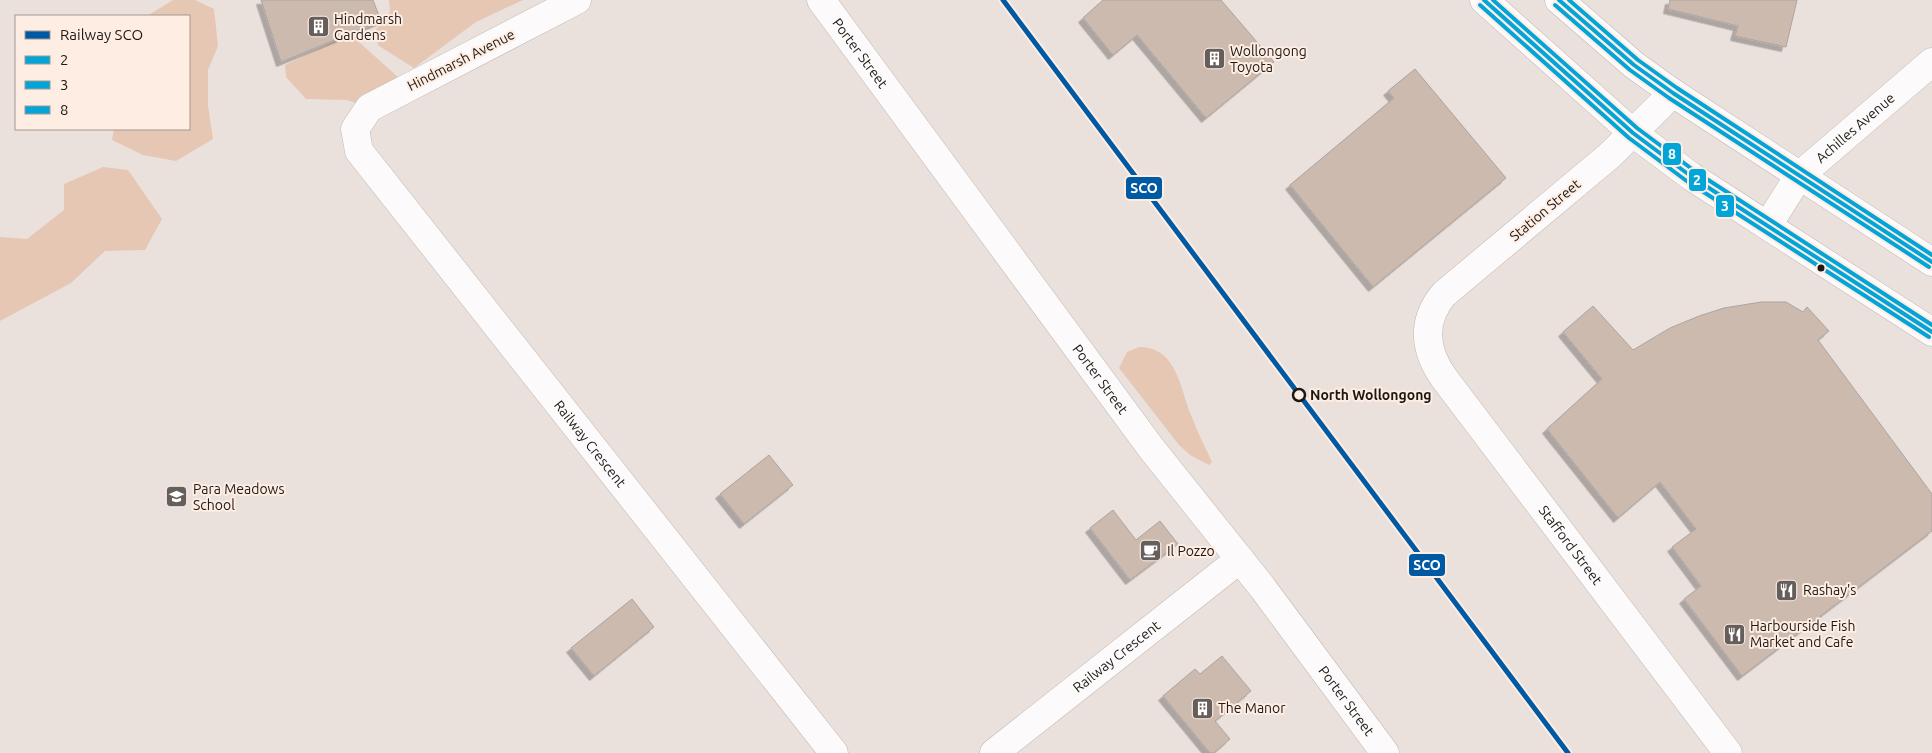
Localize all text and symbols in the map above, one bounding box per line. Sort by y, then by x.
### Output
place label: Hindmarsh Gardens [334,11,402,43]
legend [15,15,190,130]
building icon: Hindmarsh Gardens [306,15,330,39]
street label: Porter Street [829,15,891,92]
text: Railway SCO [60,26,143,43]
street label: Hindmarsh Avenue [405,26,517,94]
place label: Wollongong Toyota [1230,43,1307,75]
building icon: Wollongong Toyota [1202,47,1226,71]
text: 2 [60,51,68,68]
text: 3 [60,76,68,93]
street label: Achilles Avenue [1813,90,1898,166]
text: 8 [60,101,68,118]
line badge: 8 [1662,142,1682,166]
text: 8 [1668,146,1676,162]
line badge: 2 [1688,168,1707,192]
text: 2 [1693,172,1701,188]
street label: Station Street [1506,175,1584,244]
line badge: SCO [1125,176,1163,200]
text: SCO [1130,180,1158,196]
line badge: 3 [1715,194,1735,218]
text: 3 [1721,198,1729,214]
unlabelled marker [1816,263,1826,273]
street label: Porter Street [1069,341,1132,418]
place label: North Wollongong [1310,387,1432,403]
marker: North Wollongong [1292,388,1306,402]
street label: Railway Crescent [551,397,630,491]
place label: Para Meadows School [193,481,285,513]
school or university icon: Para Meadows School [165,485,189,509]
street label: Stafford Street [1535,502,1606,588]
cafe icon: Il Pozzo [1139,539,1163,563]
place label: Il Pozzo [1167,543,1215,559]
line badge: SCO [1408,553,1446,577]
text: SCO [1413,557,1441,573]
restaurant icon: Rashay's [1775,578,1799,602]
place label: Rashay's [1803,582,1856,598]
street label: Railway Crescent [1070,617,1164,696]
place label: Harbourside Fish Market and Cafe [1750,618,1855,650]
restaurant icon: Harbourside Fish Market and Cafe [1722,622,1746,646]
street label: Porter Street [1315,663,1378,739]
building icon: The Manor [1190,696,1214,720]
place label: The Manor [1218,700,1286,716]

